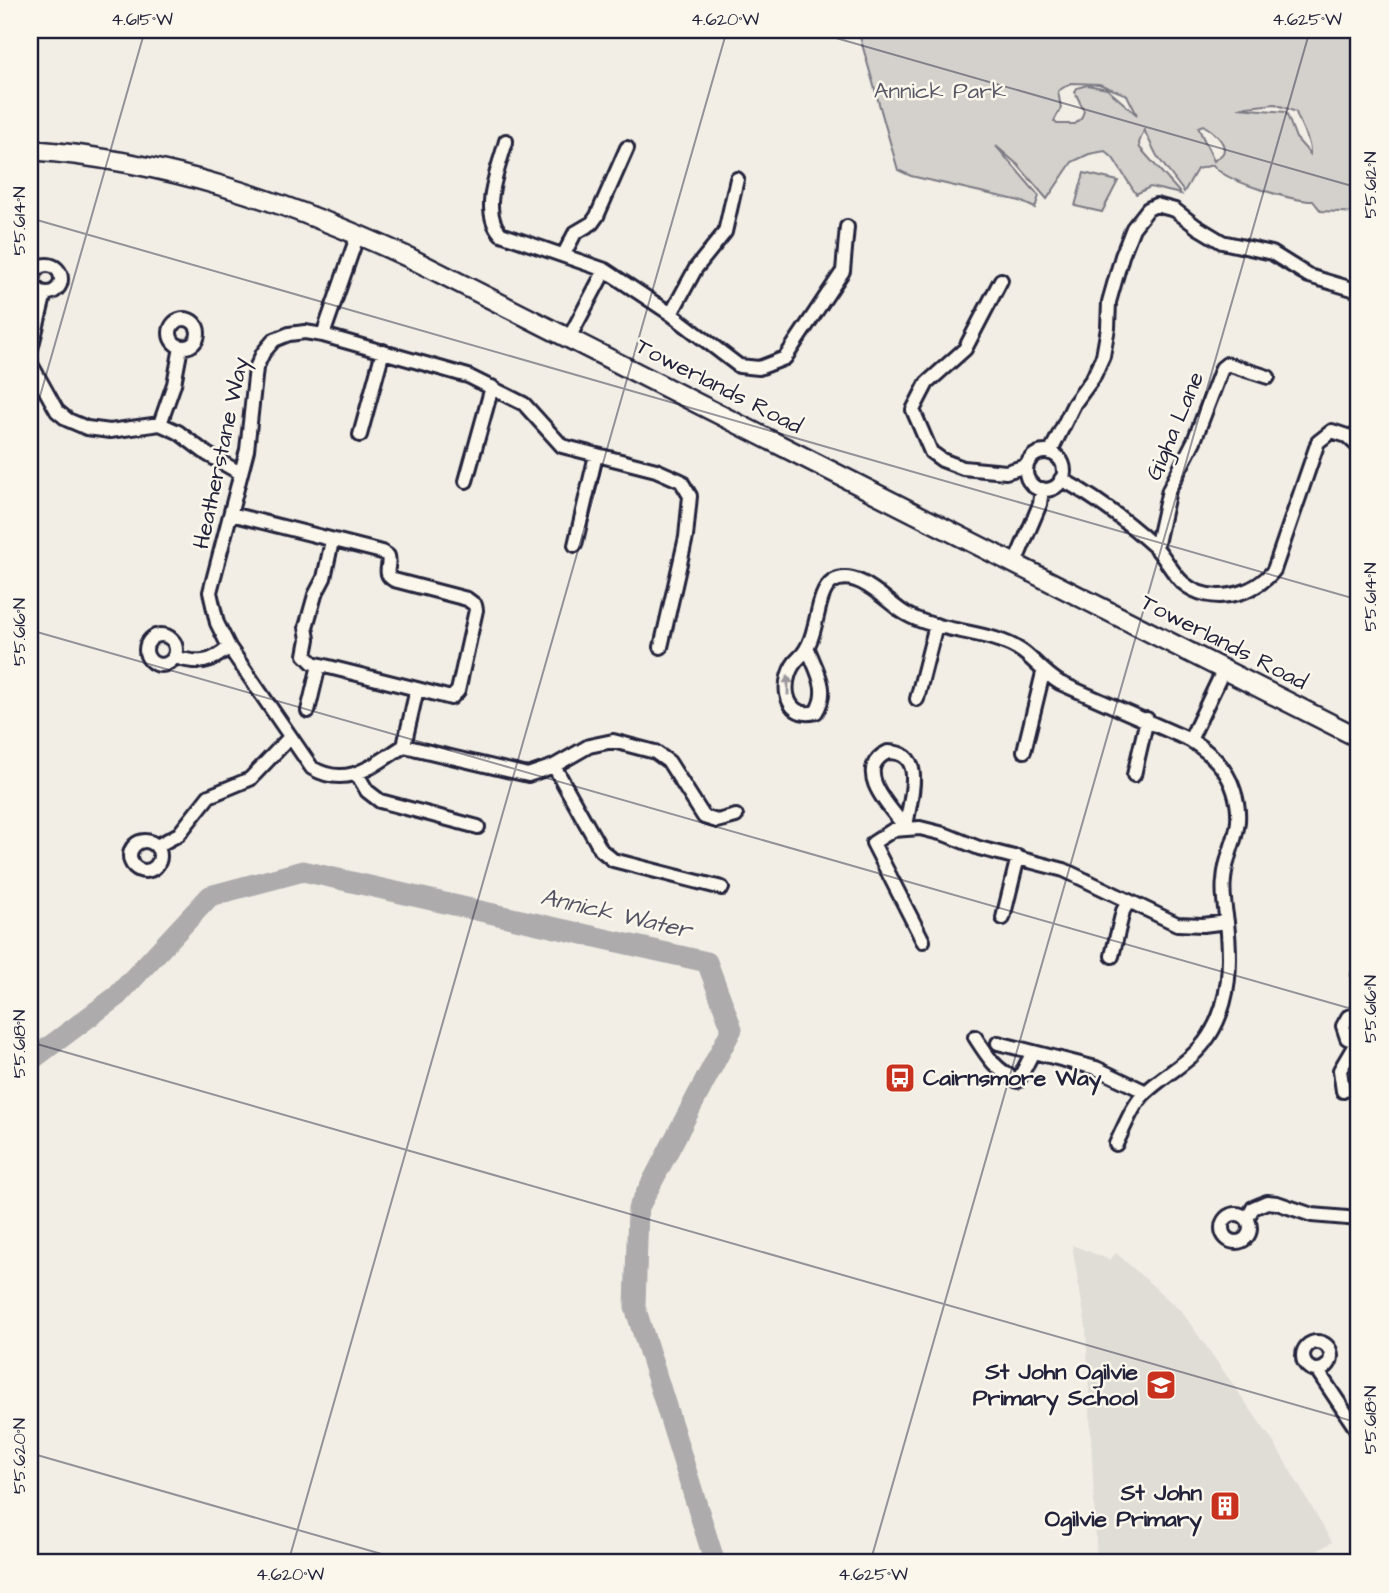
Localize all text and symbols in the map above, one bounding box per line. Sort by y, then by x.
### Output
text: 4.615°W [111,7,173,32]
text: 4.620°W [691,7,759,32]
text: 4.625°W [1272,7,1342,32]
park label: Annick Park [874,75,1006,107]
text: 55.612°N [1358,151,1383,219]
text: 55.614°N [7,186,32,256]
street label: Towerlands Road [630,330,808,442]
street label: Heatherstane Way [185,354,258,552]
street label: Gigha Lane [1138,367,1213,486]
text: 55.614°N [1358,562,1383,632]
street label: Towerlands Road [1135,586,1313,698]
text: 55.616°N [7,598,32,666]
one-way arrow [782,674,794,696]
water label: Annick Water [538,880,697,948]
text: 55.616°N [1358,975,1383,1043]
text: 55.618°N [7,1010,32,1078]
bus stop icon: Cairnsmore Way [883,1061,917,1095]
place label: Cairnsmore Way [923,1062,1102,1096]
place label: St John Ogilvie Primary School [973,1356,1139,1416]
school or university icon: St John Ogilvie Primary School [1144,1368,1178,1402]
text: 55.618°N [1358,1386,1383,1454]
text: 55.620°N [7,1418,32,1494]
place label: St John Ogilvie Primary [1045,1477,1202,1537]
building icon: St John Ogilvie Primary [1208,1489,1242,1523]
text: 4.620°W [256,1562,324,1587]
text: 4.625°W [838,1562,908,1587]

